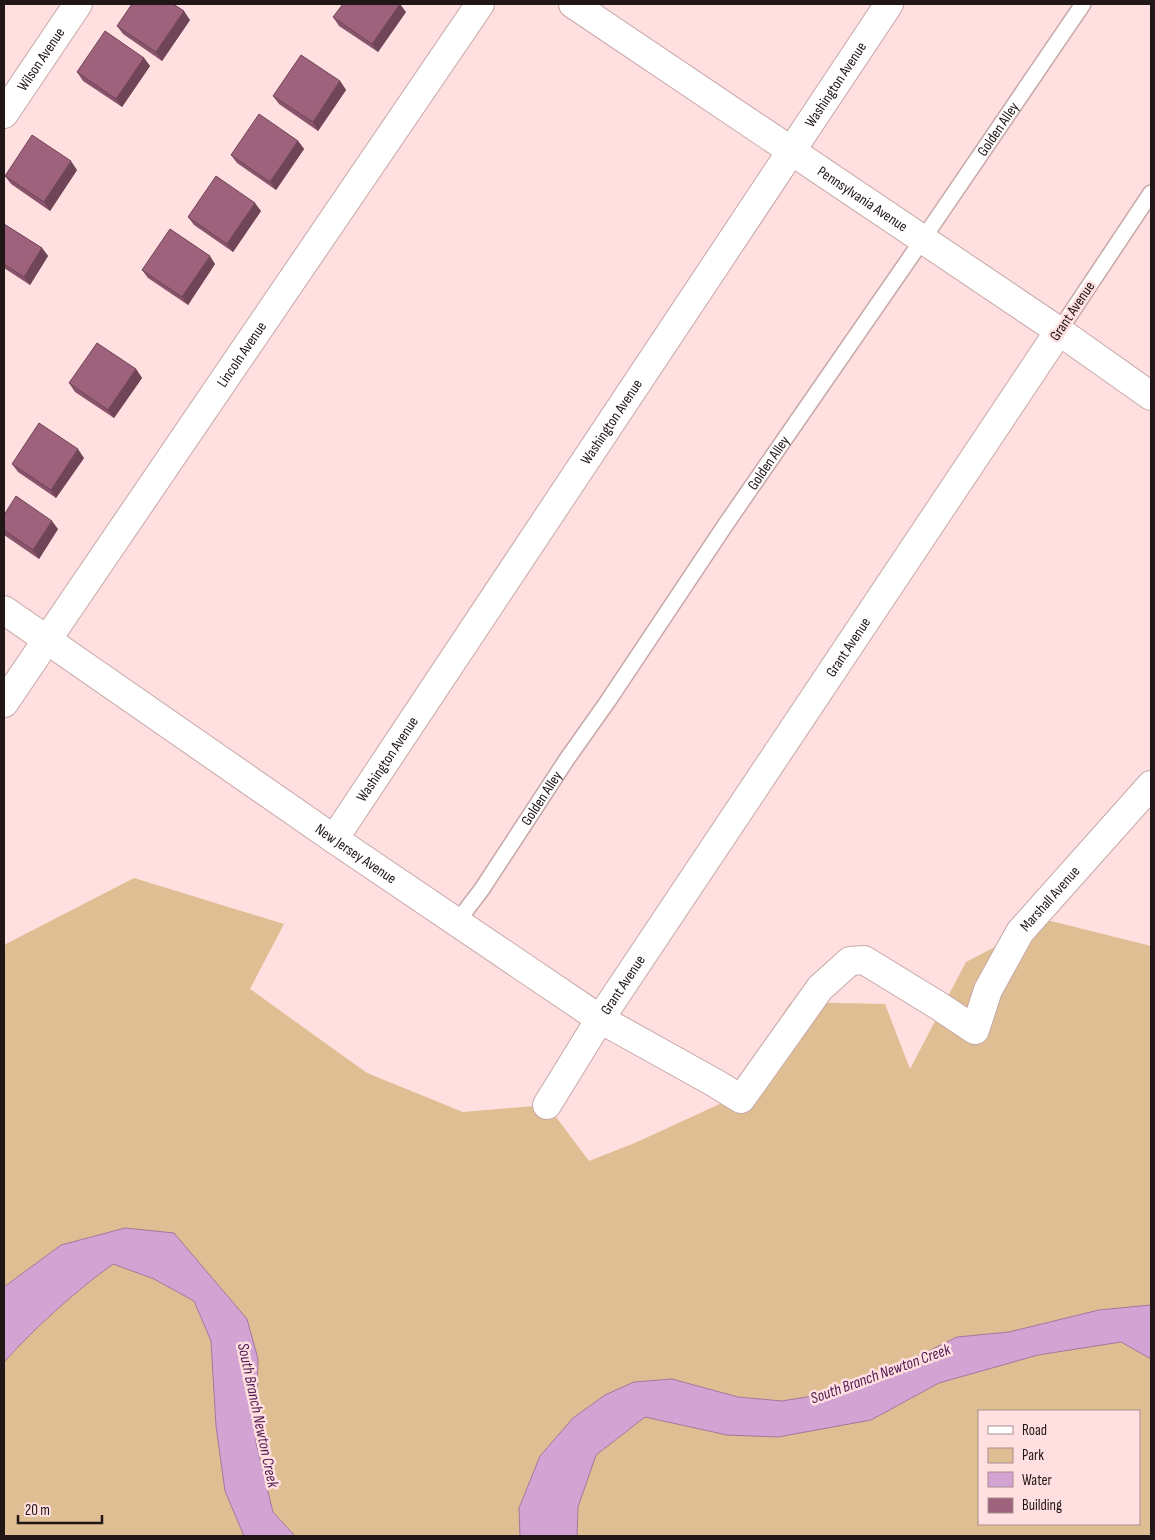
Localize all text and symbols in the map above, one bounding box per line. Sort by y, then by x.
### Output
street label: Wilson Avenue [13,24,69,95]
street label: Washington Avenue [801,39,871,131]
street label: Golden Alley [973,98,1024,160]
street label: Pennsylvania Avenue [814,162,911,236]
street label: Grant Avenue [1046,278,1099,345]
street label: Lincoln Avenue [213,318,271,391]
street label: Washington Avenue [577,376,647,468]
street label: Golden Alley [743,432,794,494]
street label: Grant Avenue [822,614,875,681]
street label: Washington Avenue [352,713,423,806]
street label: Golden Alley [517,767,567,829]
street label: New Jersey Avenue [311,820,400,888]
street label: Marshall Avenue [1016,862,1084,935]
street label: Grant Avenue [597,952,650,1019]
water label: South Branch Newton Creek [808,1340,954,1409]
water label: South Branch Newton Creek [233,1341,282,1490]
legend [978,1410,1140,1525]
text: Road [1022,1421,1047,1440]
text: Park [1022,1446,1044,1465]
text: Water [1022,1471,1053,1490]
scale bar [18,1492,101,1524]
text: Building [1022,1496,1062,1515]
text: 20 m [25,1501,50,1520]

